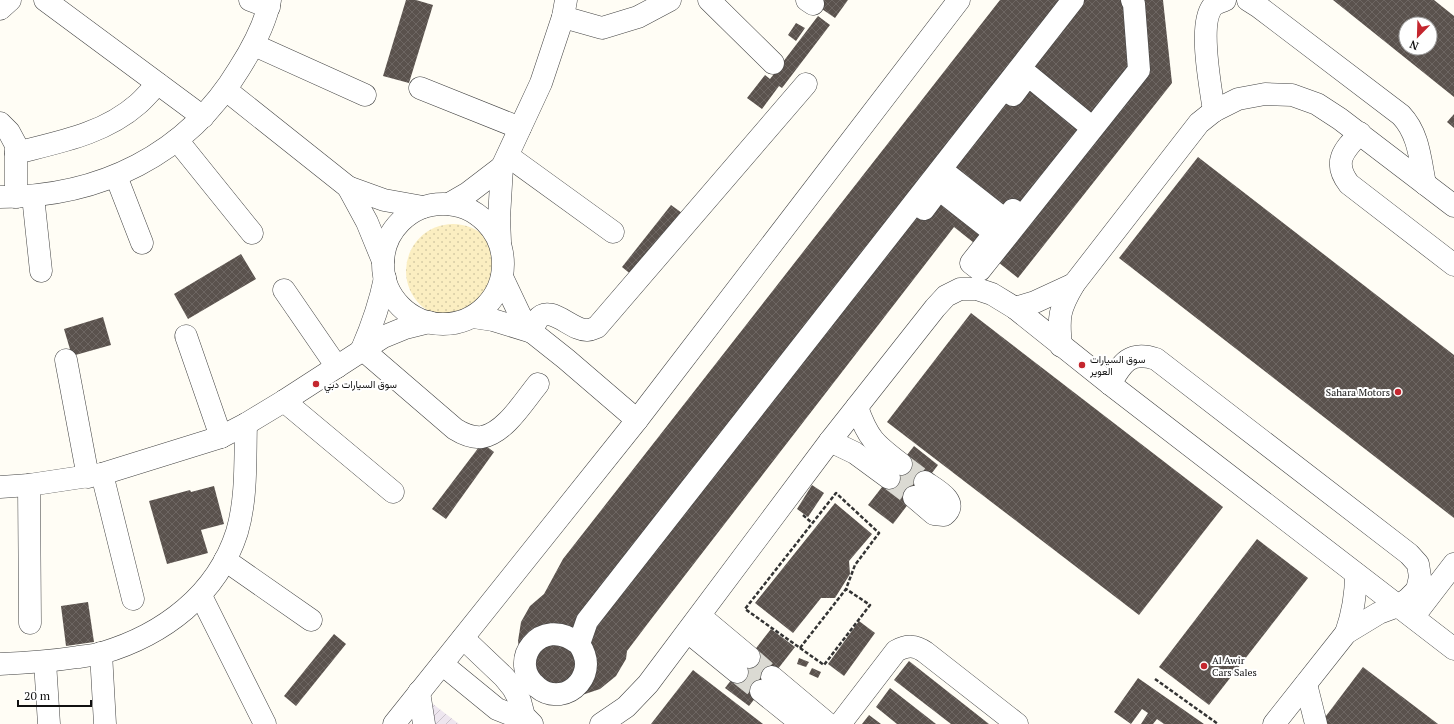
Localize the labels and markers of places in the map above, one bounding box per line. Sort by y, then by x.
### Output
place label: سوق السيارات العوير [1089,353,1145,378]
marker: سوق السيارات العوير [1077,360,1087,370]
place label: سوق السيارات دبي [324,378,397,393]
marker: سوق السيارات دبي [311,379,321,389]
place label: Sahara Motors [1326,386,1390,399]
marker: Sahara Motors [1393,387,1403,397]
place label: Al Awir Cars Sales [1212,654,1257,679]
marker: Al Awir Cars Sales [1199,661,1209,671]

